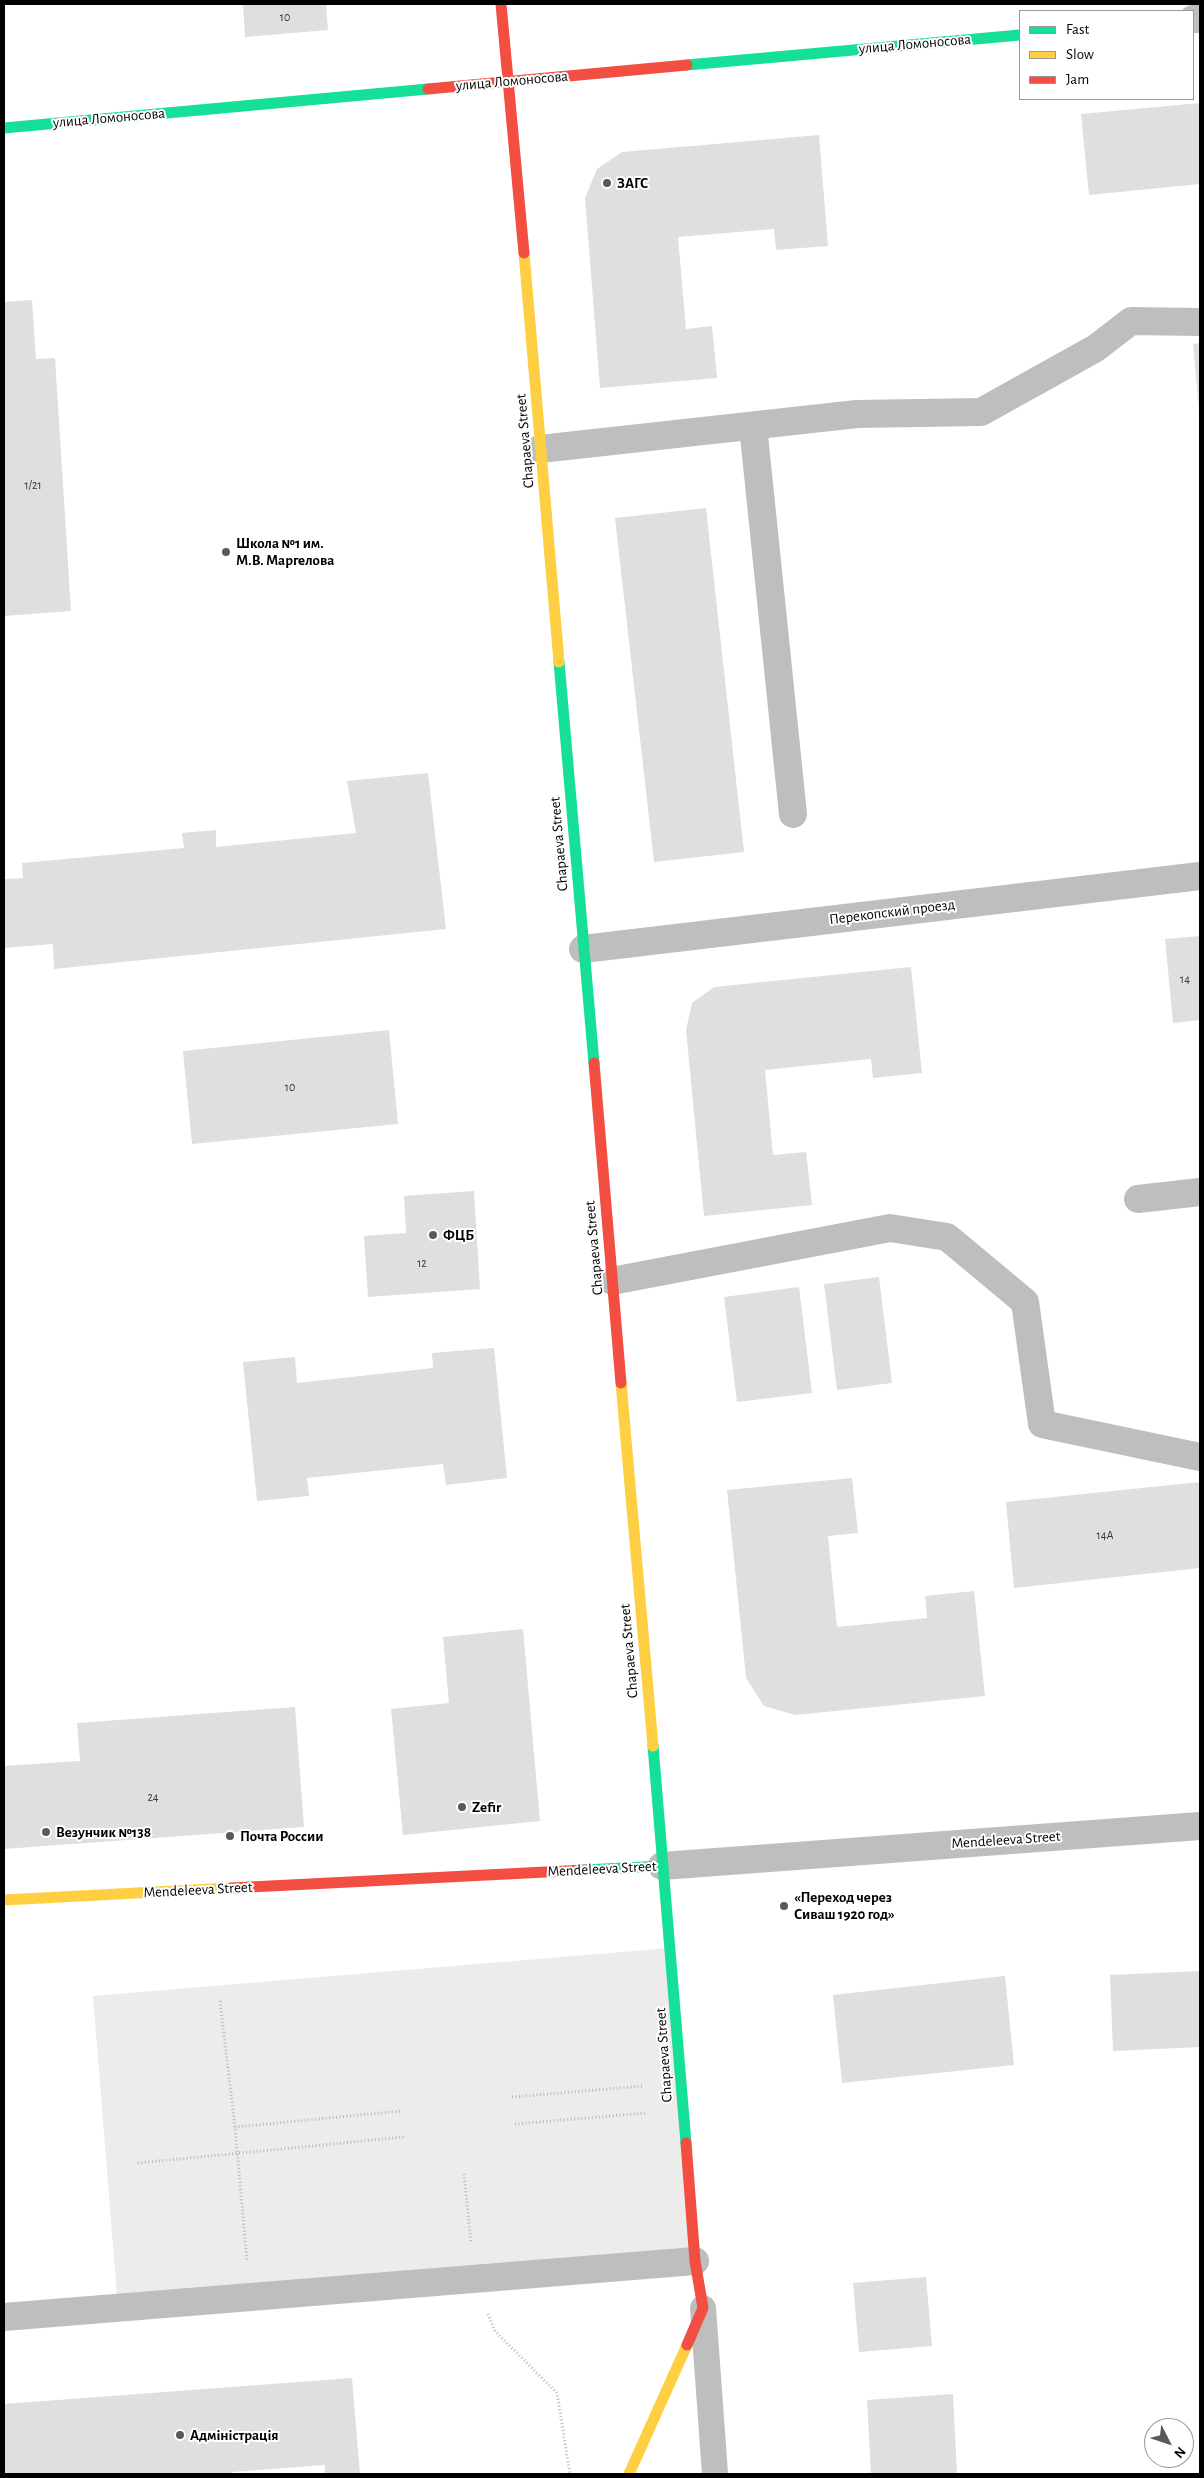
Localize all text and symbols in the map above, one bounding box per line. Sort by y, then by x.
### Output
house number: 10 [280,10,290,24]
legend [1019,10,1194,100]
text: Fast [1066,22,1089,37]
street label: улица Ломоносова [858,30,972,58]
text: Slow [1066,47,1094,62]
street label: улица Ломоносова [455,67,569,95]
text: Jam [1066,72,1089,87]
street label: улица Ломоносова [52,104,166,132]
place label: ЗАГС [617,174,648,192]
marker: ЗАГС [601,177,613,189]
street label: Chapaeva Street [512,393,538,489]
house number: 1/21 [24,478,42,492]
place label: Школа №1 им. М.В. Маргелова [236,534,334,569]
marker: Школа №1 им. М.В. Маргелова [220,546,232,558]
street label: Chapaeva Street [546,796,572,892]
street label: Перекопский проезд [828,895,956,929]
house number: 14 [1180,972,1190,986]
house number: 10 [285,1080,295,1094]
street label: Chapaeva Street [581,1200,607,1296]
place label: ФЦБ [443,1226,474,1244]
marker: ФЦБ [427,1229,439,1241]
house number: 12 [417,1256,427,1270]
house number: 14А [1097,1528,1113,1542]
street label: Chapaeva Street [616,1603,642,1699]
house number: 24 [147,1790,159,1804]
place label: Zefir [472,1798,501,1816]
marker: Zefir [456,1801,468,1813]
place label: Везунчик №138 [56,1823,151,1841]
marker: Везунчик №138 [40,1826,52,1838]
place label: Почта России [240,1827,323,1845]
street label: Mendeleeva Street [951,1827,1061,1853]
marker: Почта России [224,1830,236,1842]
street label: Mendeleeva Street [547,1857,657,1881]
street label: Mendeleeva Street [143,1878,253,1902]
place label: «Переход через Сиваш 1920 год» [794,1888,895,1923]
marker: «Переход через Сиваш 1920 год» [778,1900,790,1912]
street label: Chapaeva Street [652,2007,676,2103]
north arrow [1144,2418,1194,2468]
place label: Адміністрація [190,2426,279,2444]
marker: Адміністрація [174,2429,186,2441]
text: N [1171,2444,1188,2460]

